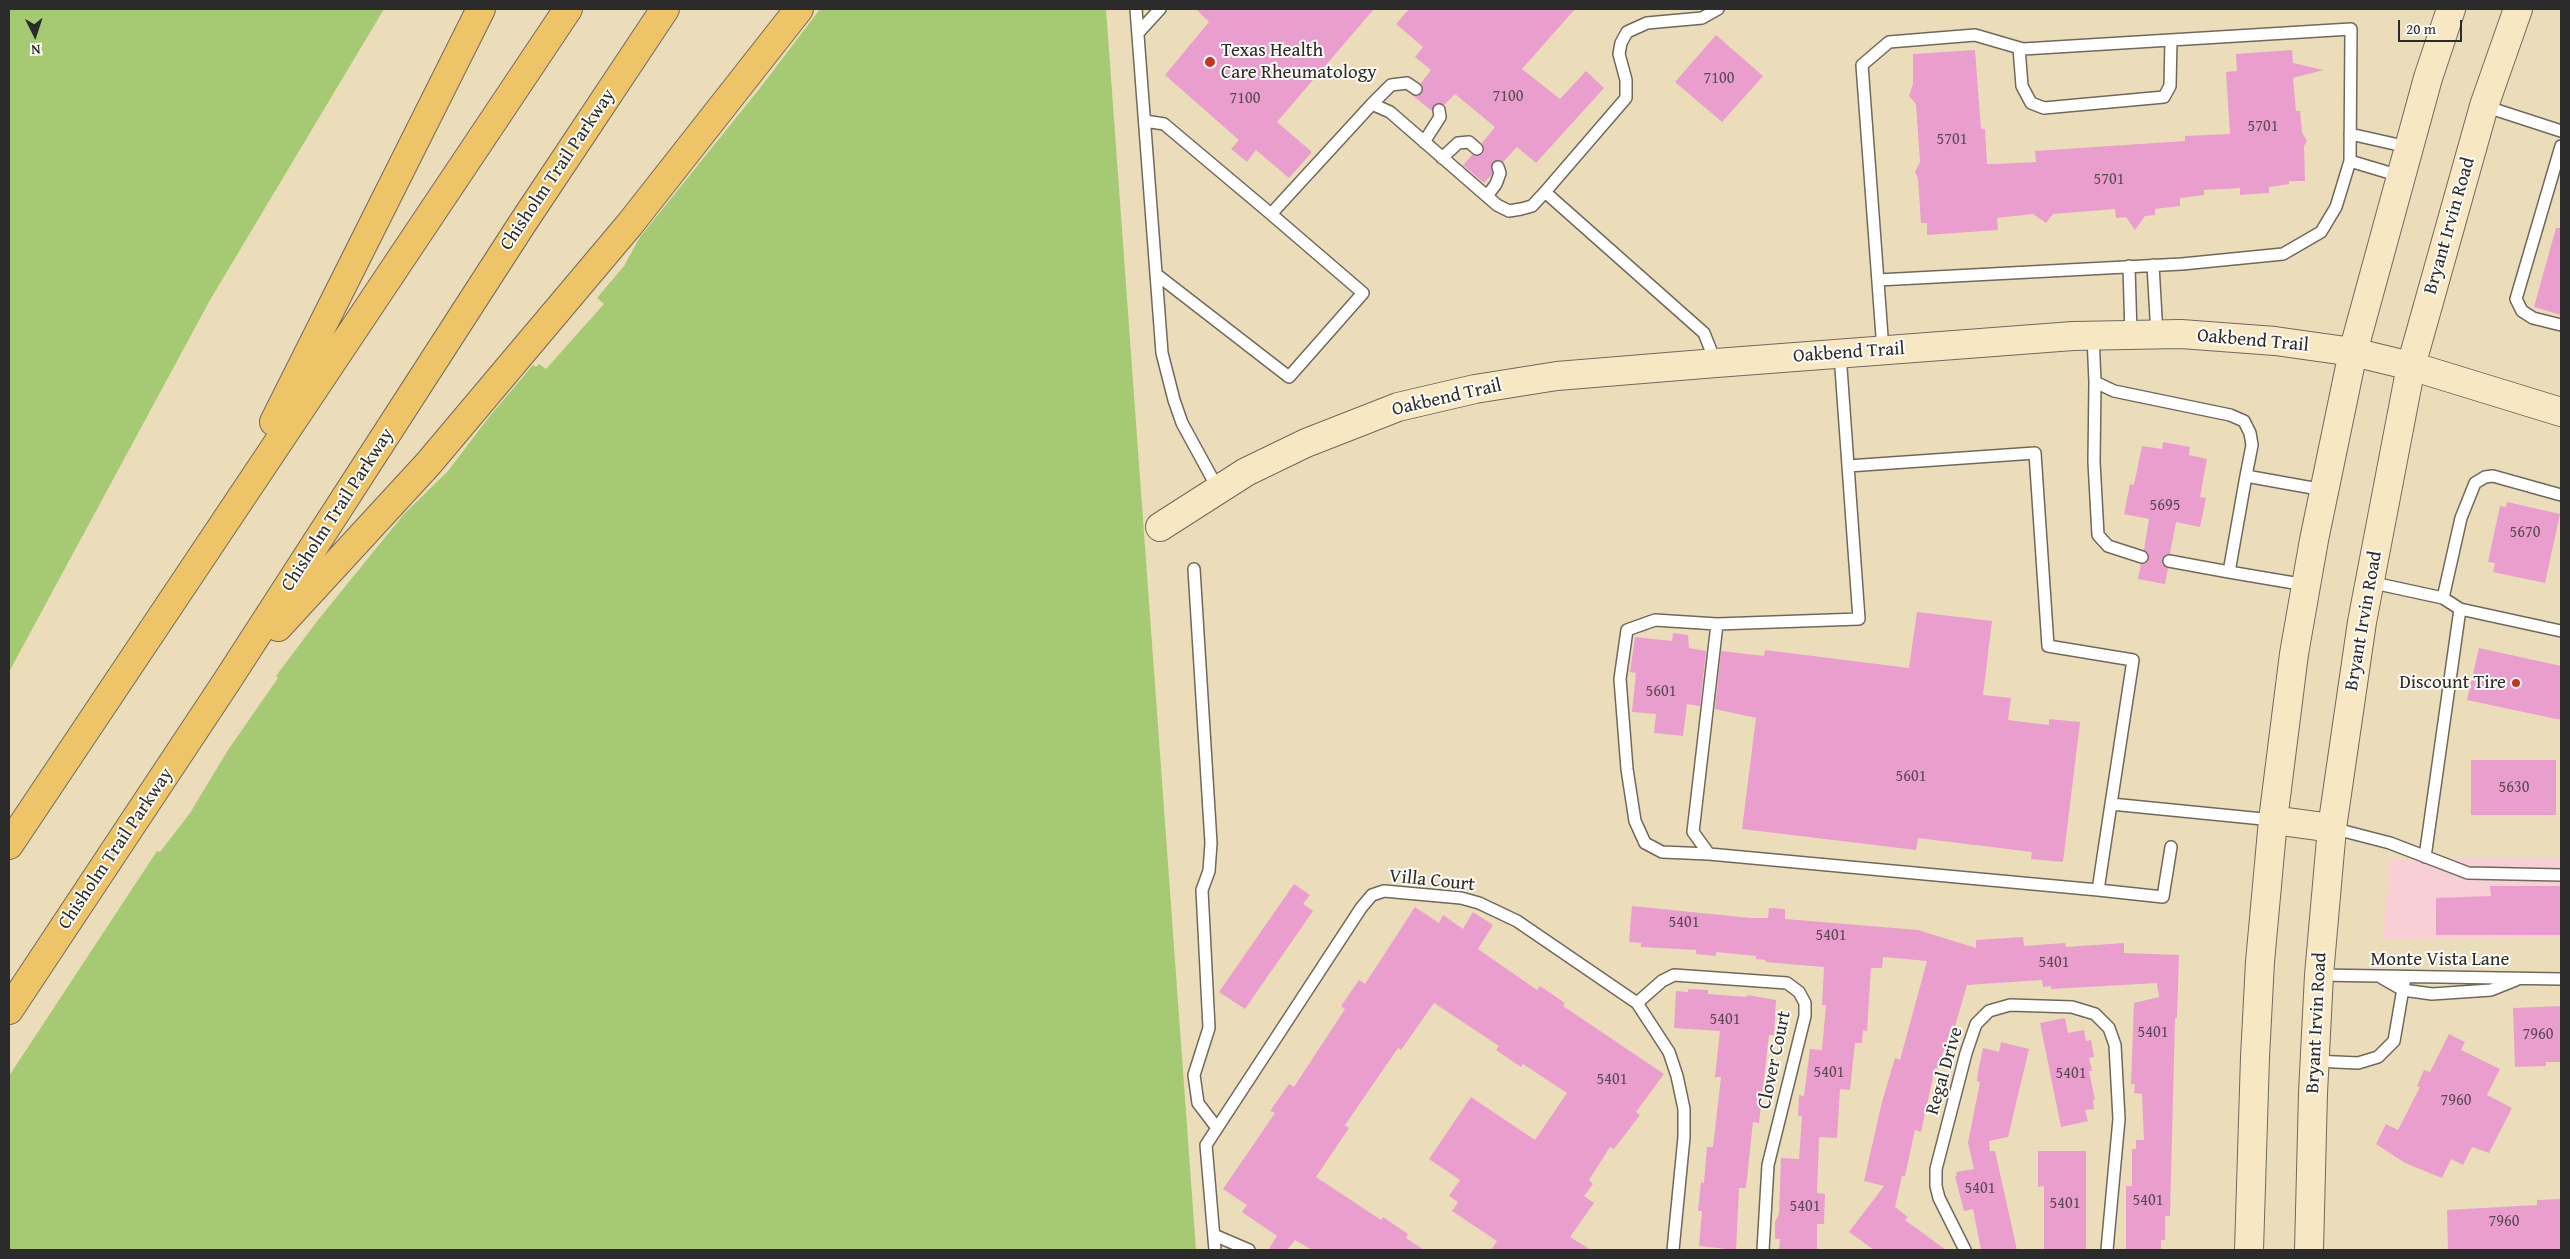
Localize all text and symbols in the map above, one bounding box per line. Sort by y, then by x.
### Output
north arrow [10,10,60,60]
scale bar [2400,10,2464,42]
text: 20 m [2406,18,2436,39]
text: N [31,40,41,60]
place label: Texas Health Care Rheumatology [1221,40,1377,84]
marker: Texas Health Care Rheumatology [1203,55,1217,69]
house number: 7100 [1704,69,1734,89]
street label: Chisholm Trail Parkway [496,85,620,255]
house number: 7100 [1493,87,1523,107]
house number: 7100 [1230,89,1260,109]
house number: 5701 [2248,117,2278,137]
house number: 5701 [1937,130,1967,150]
street label: Bryant Irvin Road [2420,155,2480,297]
house number: 5701 [2094,170,2124,190]
street label: Oakbend Trail [2196,325,2310,357]
street label: Oakbend Trail [1792,338,1906,368]
street label: Oakbend Trail [1390,374,1504,422]
street label: Chisholm Trail Parkway [277,424,399,596]
house number: 5695 [2150,496,2180,516]
house number: 5670 [2510,523,2540,543]
street label: Bryant Irvin Road [2340,549,2388,693]
place label: Discount Tire [2399,672,2506,694]
marker: Discount Tire [2510,677,2522,689]
house number: 5601 [1646,682,1676,702]
street label: Chisholm Trail Parkway [54,764,178,934]
house number: 5601 [1896,767,1926,787]
house number: 5630 [2499,778,2529,798]
street label: Villa Court [1388,865,1476,897]
house number: 5401 [1669,913,1699,933]
house number: 5401 [1816,926,1846,946]
street label: Monte Vista Lane [2371,949,2509,971]
street label: Bryant Irvin Road [2302,952,2332,1094]
house number: 5401 [2039,953,2069,973]
street label: Clover Court [1753,1009,1797,1111]
house number: 5401 [1710,1010,1740,1030]
house number: 5401 [2138,1023,2168,1043]
street label: Regal Drive [1922,1024,1968,1118]
house number: 7960 [2523,1025,2553,1045]
house number: 5401 [1814,1063,1844,1083]
house number: 5401 [2056,1064,2086,1084]
house number: 5401 [1597,1070,1627,1090]
house number: 7960 [2441,1091,2471,1111]
house number: 5401 [1965,1179,1995,1199]
house number: 5401 [2133,1191,2163,1211]
house number: 5401 [2050,1194,2080,1214]
house number: 5401 [1790,1197,1820,1217]
house number: 7960 [2489,1212,2519,1232]

